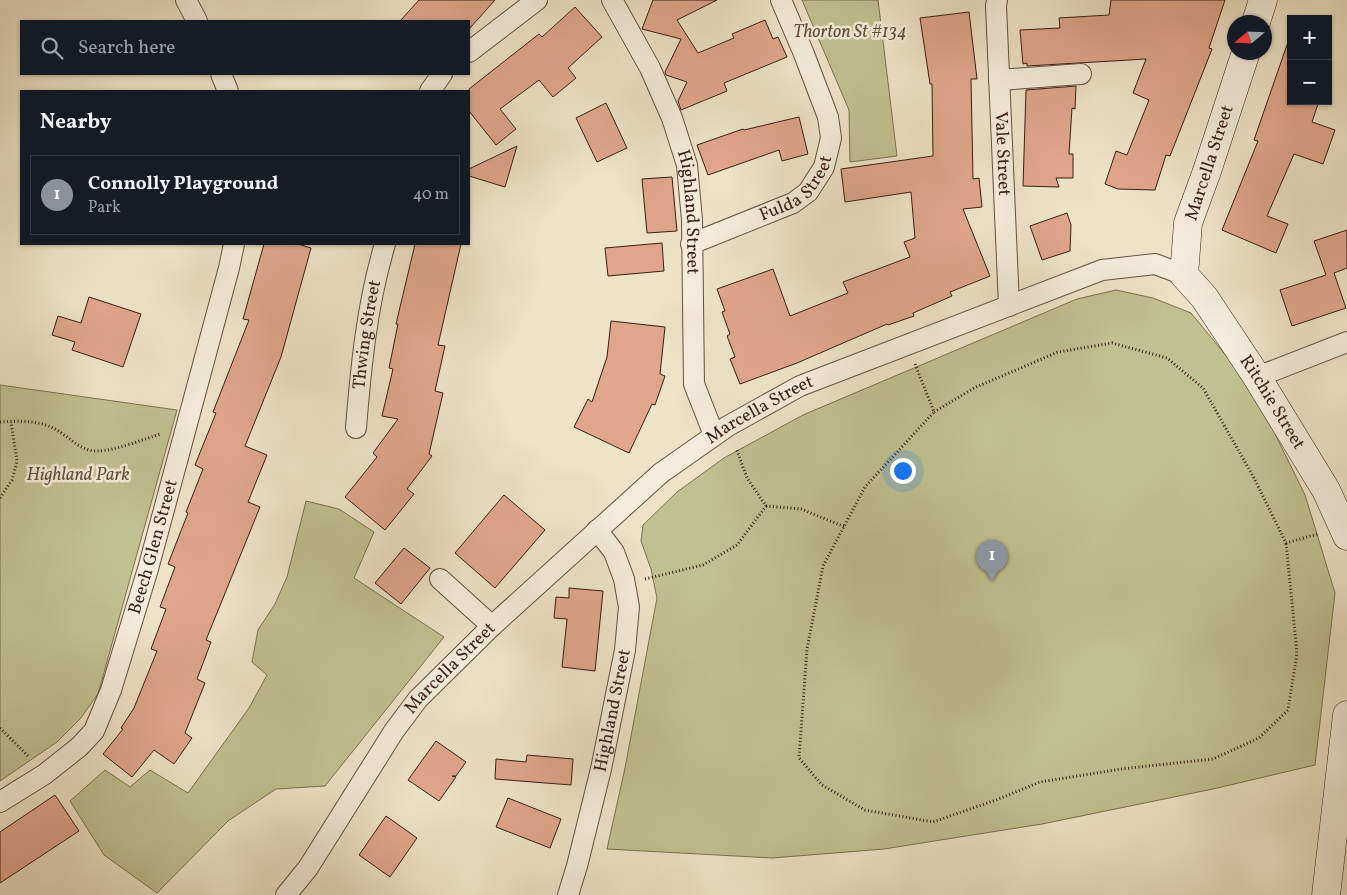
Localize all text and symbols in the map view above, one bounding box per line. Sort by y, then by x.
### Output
north arrow [1227,15,1272,60]
map controls [1287,15,1332,105]
button: + [1287,15,1332,60]
search box [20,20,470,75]
park label: Thorton St #134 [793,20,907,45]
icon: search [38,34,66,62]
text: Search here [78,35,175,61]
button: − [1287,60,1332,105]
street label: Marcella Street [1180,102,1240,224]
text: Nearby [40,108,111,137]
street label: Vale Street [988,111,1017,197]
street label: Highland Street [670,147,705,275]
street label: Fulda Street [755,153,839,228]
text: Connolly Playground [88,171,278,197]
text: 1 [54,184,60,206]
text: 40 m [413,184,449,206]
text: Park [88,197,121,219]
street label: Thwing Street [347,278,388,391]
street label: Ritchie Street [1233,350,1311,454]
street label: Marcella Street [701,369,817,450]
your location [890,458,916,484]
park label: Highland Park [26,463,130,488]
street label: Beech Glen Street [122,477,184,617]
pin: 1 [976,540,1008,581]
street label: Marcella Street [399,617,501,719]
street label: Highland Street [588,647,637,774]

